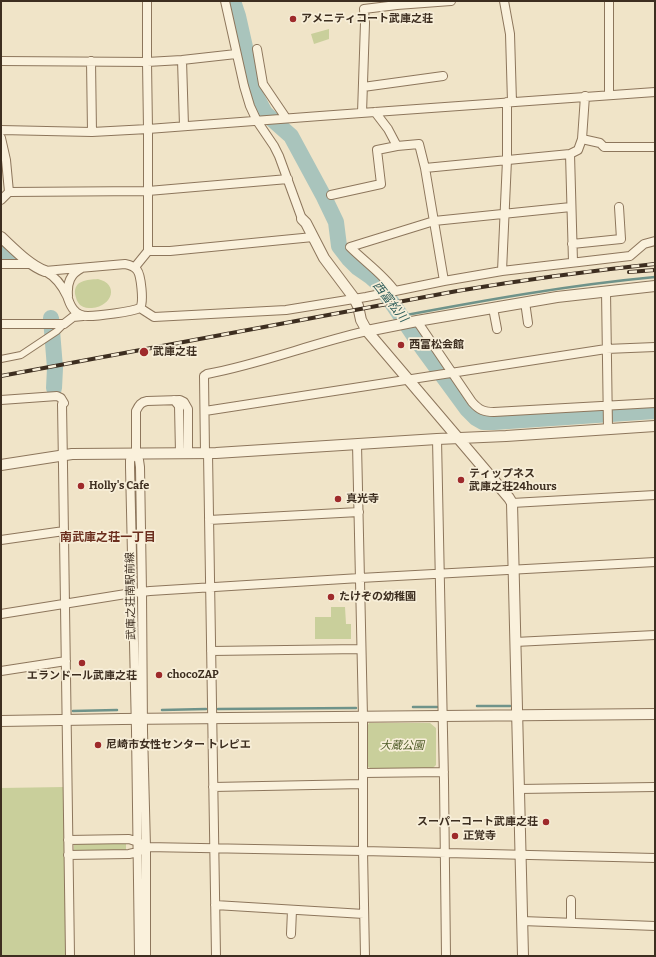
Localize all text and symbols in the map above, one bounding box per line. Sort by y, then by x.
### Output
place label: アメニティコート武庫之荘 [301,12,433,26]
marker: アメニティコート武庫之荘 [288,14,298,24]
water label: 西富松川 [370,279,410,325]
place label: 西富松会館 [409,338,464,352]
marker: 西富松会館 [396,340,406,350]
place label: 武庫之荘 [153,345,197,359]
marker: 武庫之荘 [138,346,150,358]
place label: ティップネス 武庫之荘24hours [469,467,557,493]
marker: ティップネス 武庫之荘24hours [456,475,466,485]
place label: Holly's Cafe [89,479,149,493]
marker: Holly's Cafe [76,481,86,491]
place label: 真光寺 [346,492,379,506]
marker: 真光寺 [333,494,343,504]
district label: 南武庫之荘一丁目 [60,531,156,545]
street label: 武庫之荘南駅前線 [124,552,138,640]
place label: たけぞの幼稚園 [339,590,416,604]
marker: たけぞの幼稚園 [326,592,336,602]
marker: エランドール武庫之荘 [77,658,87,668]
place label: chocoZAP [167,668,219,682]
place label: エランドール武庫之荘 [27,669,137,683]
marker: chocoZAP [154,670,164,680]
place label: 尼崎市女性センター トレピエ [106,738,251,752]
park label: 大蔵公園 [380,739,424,753]
marker: 尼崎市女性センター トレピエ [93,740,103,750]
place label: スーパーコート武庫之荘 [417,815,538,829]
marker: スーパーコート武庫之荘 [541,817,551,827]
place label: 正覚寺 [463,829,496,843]
marker: 正覚寺 [450,831,460,841]

